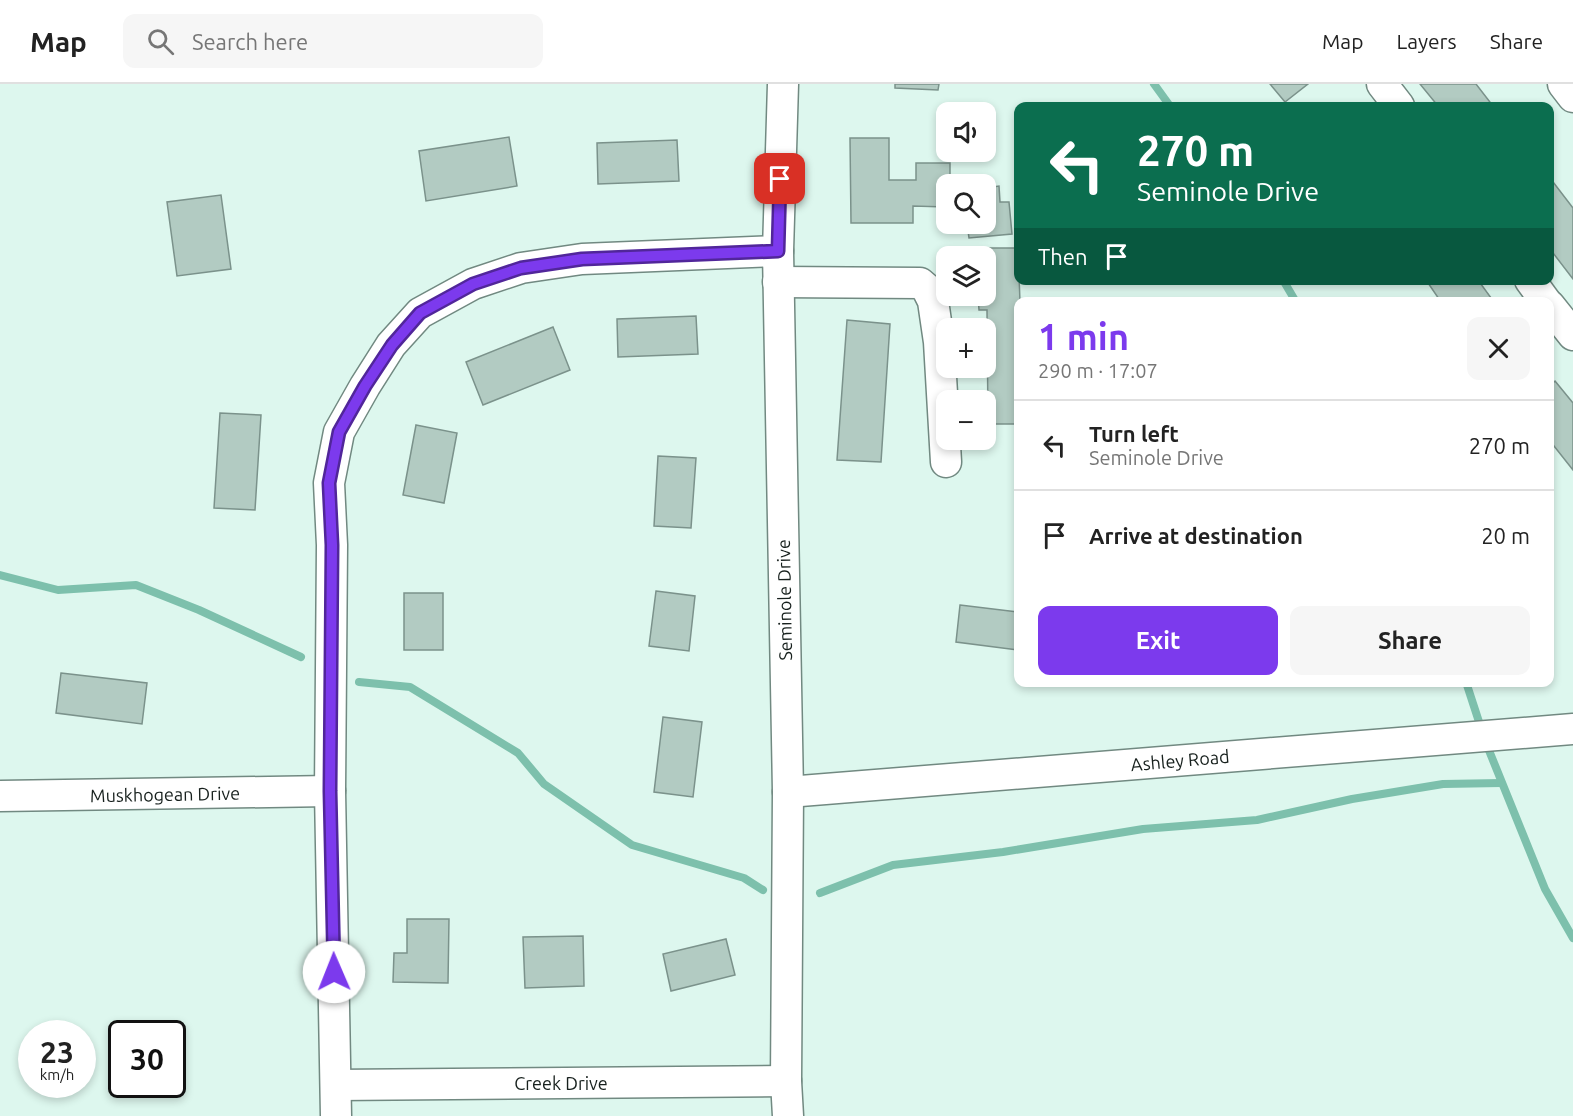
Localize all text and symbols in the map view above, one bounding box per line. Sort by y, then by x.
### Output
search box [123,14,543,68]
icon: search [144,25,177,58]
text: Map [30,26,87,57]
text: Search here [192,29,308,54]
text: Map [1322,29,1363,53]
text: Layers [1396,29,1457,53]
text: Share [1490,29,1543,53]
map controls [936,102,996,450]
button: sound [936,102,996,162]
icon: left [1038,126,1116,204]
text: 270 m [1137,127,1254,174]
pin [754,153,805,204]
icon: arrive [763,162,796,195]
button: search [936,174,996,234]
text: Seminole Drive [1137,176,1319,206]
icon: arrive [1100,240,1133,273]
text: Then [1038,244,1088,269]
button: layers [936,246,996,306]
text: 1 min [1038,316,1129,357]
button: close [1467,317,1530,380]
button: + [936,318,996,378]
text: 290 m · 17:07 [1038,359,1158,382]
button: − [936,390,996,450]
text: Turn left [1089,421,1179,446]
icon: left [1038,429,1071,462]
text: 270 m [1469,433,1530,458]
text: Seminole Drive [1089,446,1224,469]
icon: arrive [1038,519,1071,552]
text: Arrive at destination [1089,523,1303,548]
text: 20 m [1481,523,1530,548]
street label: Seminole Drive [773,539,795,661]
button: Exit [1038,606,1278,675]
button: Share [1290,606,1530,675]
street label: Ashley Road [1130,746,1230,774]
street label: Muskhogean Drive [90,783,240,805]
position arrow [302,940,366,1004]
speed limit sign: 30 [108,1020,186,1098]
text: 23 [40,1035,74,1069]
text: km/h [40,1066,74,1083]
street label: Creek Drive [514,1073,608,1093]

